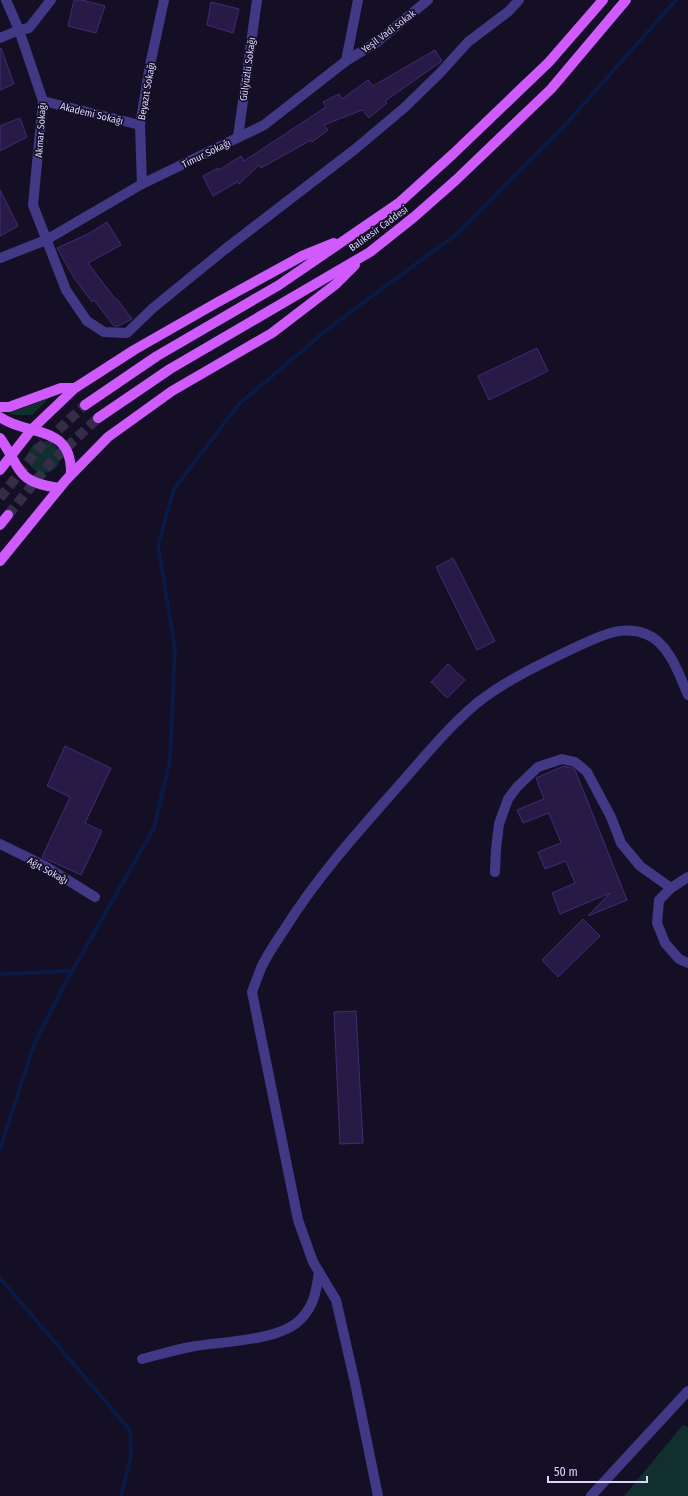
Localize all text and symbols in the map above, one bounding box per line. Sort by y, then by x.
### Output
street label: Yeşil Vadi sokak [359,7,418,56]
street label: Gülyüzlü Sokağı [238,37,258,102]
street label: Beyazıt Sokağı [136,61,158,121]
street label: Akademi Sokağı [59,100,124,128]
street label: Akmar Sokağı [33,102,49,158]
street label: Timur Sokağı [180,137,233,171]
street label: Balıkesir Caddesi [347,203,410,254]
street label: Ağıt Sokağı [25,855,70,887]
scale bar [548,1458,647,1484]
text: 50 m [554,1465,578,1479]

